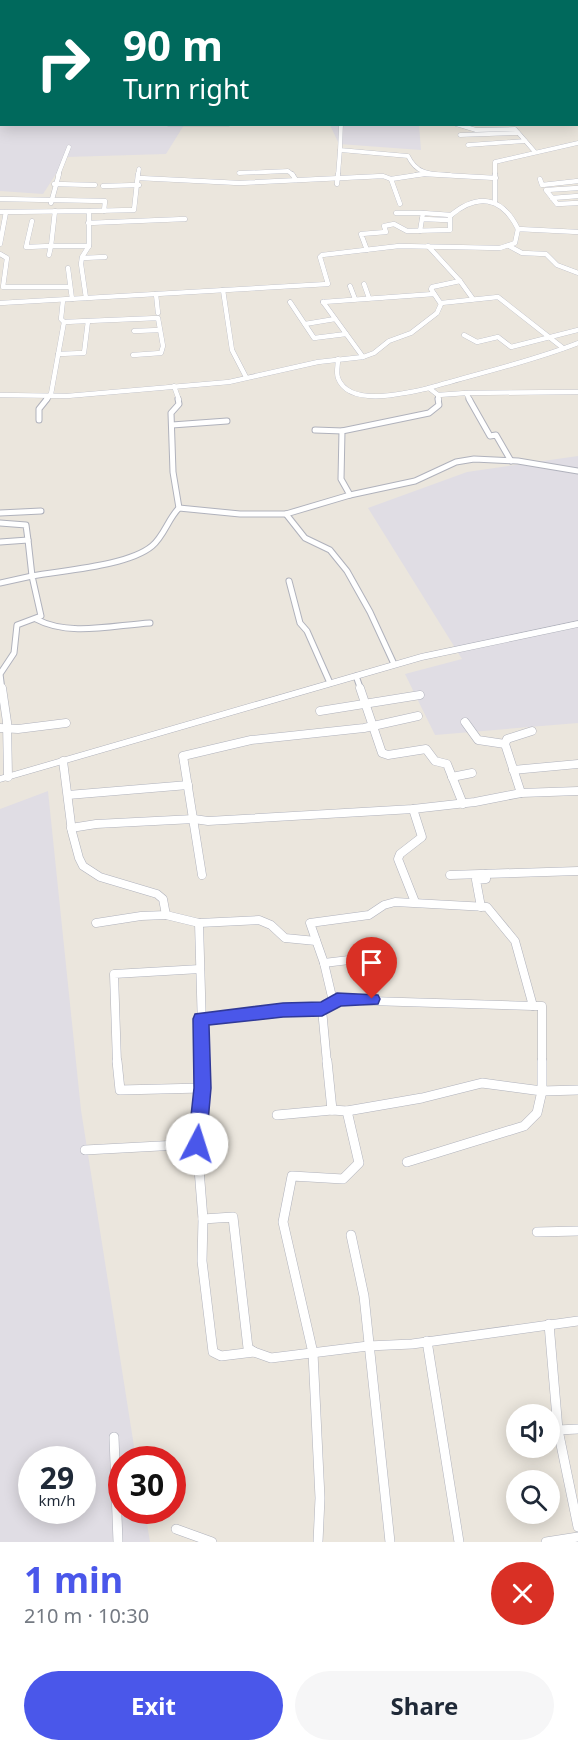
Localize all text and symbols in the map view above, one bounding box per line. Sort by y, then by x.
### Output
text: 90 m [123,16,223,73]
icon: right [24,24,102,102]
text: Turn right [123,70,249,107]
pin [346,937,397,999]
icon: arrive [355,946,388,979]
position arrow [165,1112,229,1176]
map controls [506,1404,560,1524]
button: sound [506,1404,560,1458]
speed limit sign: 30 [108,1446,186,1524]
text: 29 [40,1457,74,1498]
button: search [506,1470,560,1524]
text: km/h [39,1490,75,1510]
text: 1 min [24,1555,123,1604]
button: close [491,1562,554,1625]
text: 210 m · 10:30 [24,1602,149,1629]
button: Exit [24,1671,283,1740]
button: Share [295,1671,554,1740]

